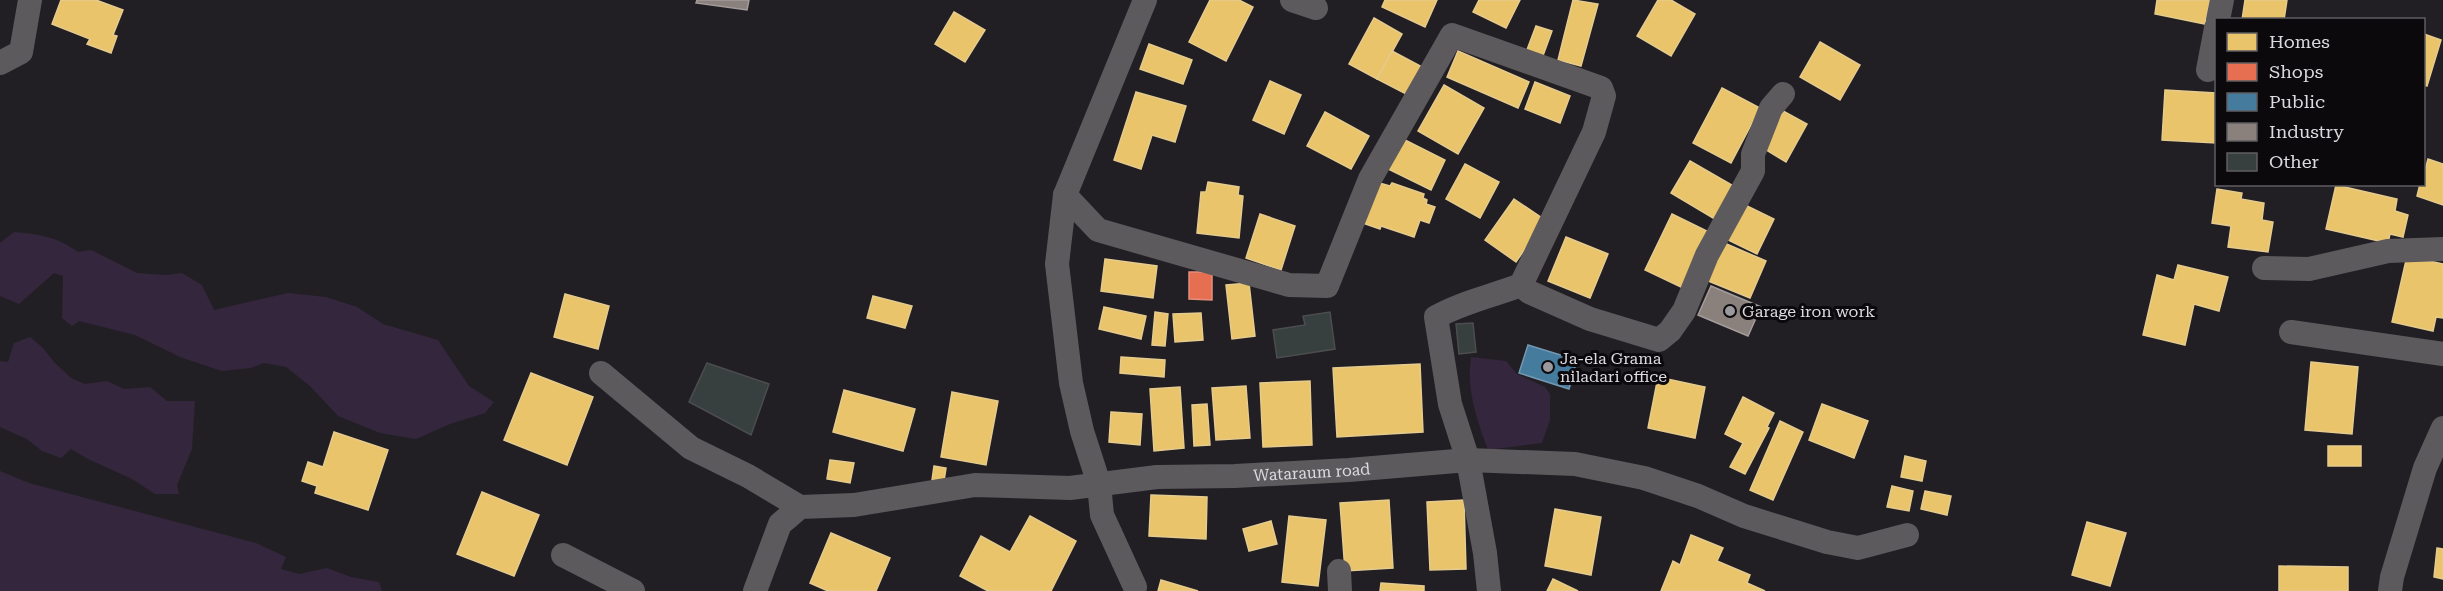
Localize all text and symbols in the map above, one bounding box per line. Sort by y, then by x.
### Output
legend [2215,18,2425,186]
text: Homes [2269,31,2330,52]
text: Shops [2269,61,2323,82]
text: Public [2269,91,2325,112]
text: Industry [2269,121,2344,142]
text: Other [2269,151,2319,172]
place label: Garage iron work [1742,302,1875,321]
marker: Garage iron work [1723,304,1737,318]
place label: Ja-ela Grama niladari office [1560,349,1667,386]
marker: Ja-ela Grama niladari office [1541,360,1555,374]
street label: Wataraum road [1253,459,1371,485]

